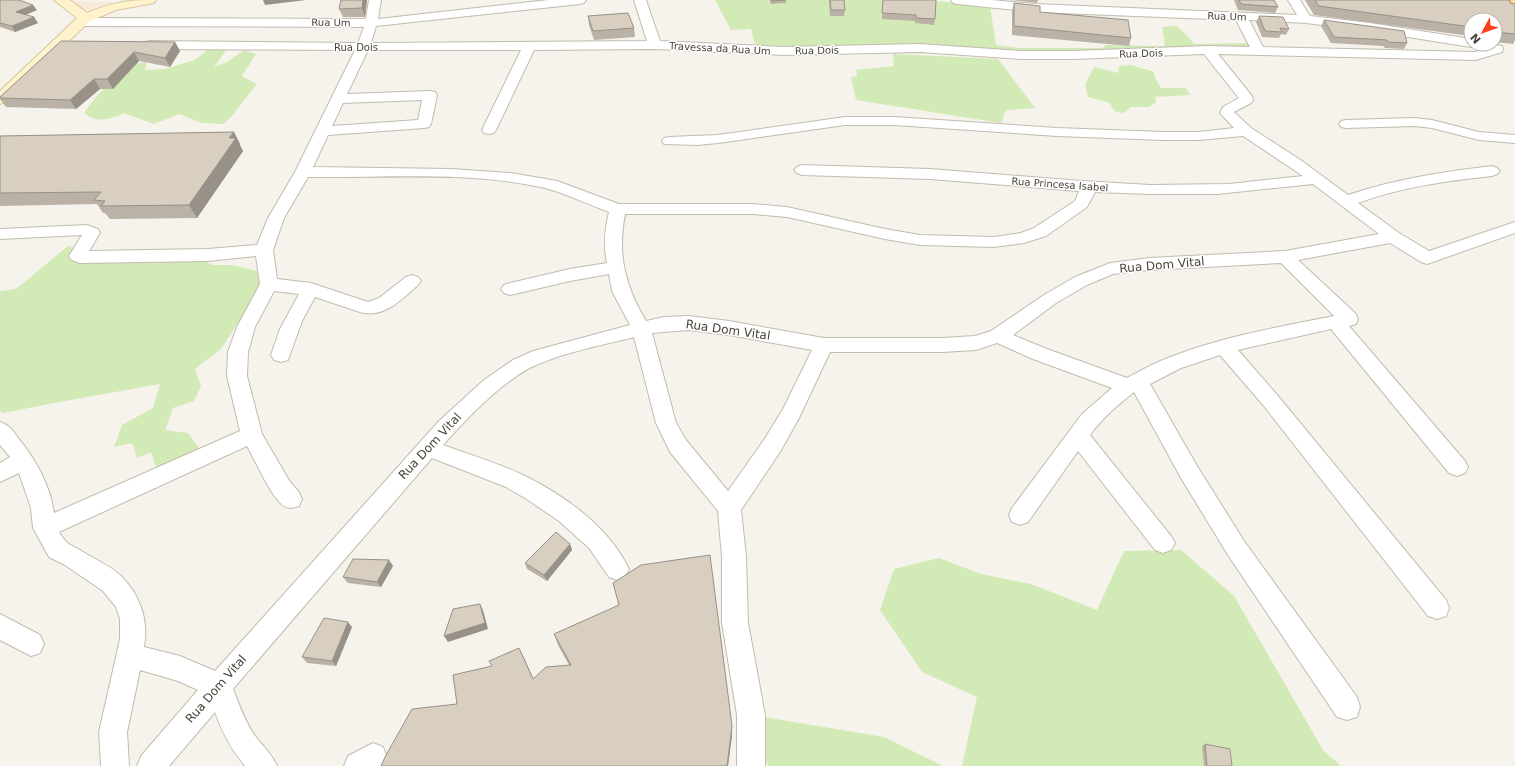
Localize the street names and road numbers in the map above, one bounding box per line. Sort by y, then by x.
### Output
street label: Rua Um [1207,10,1247,23]
street label: Rua Um [311,17,351,28]
street label: Travessa da Rua Um [668,40,771,57]
street label: Rua Dois [334,42,378,53]
street label: Rua Dois [795,45,839,56]
street label: Rua Dois [1119,47,1163,60]
street label: Rua Princesa Isabel [1011,176,1109,193]
street label: Rua Dom Vital [1119,254,1205,276]
street label: Rua Dom Vital [685,317,771,343]
street label: Rua Dom Vital [396,410,464,482]
street label: Rua Dom Vital [183,652,249,726]

